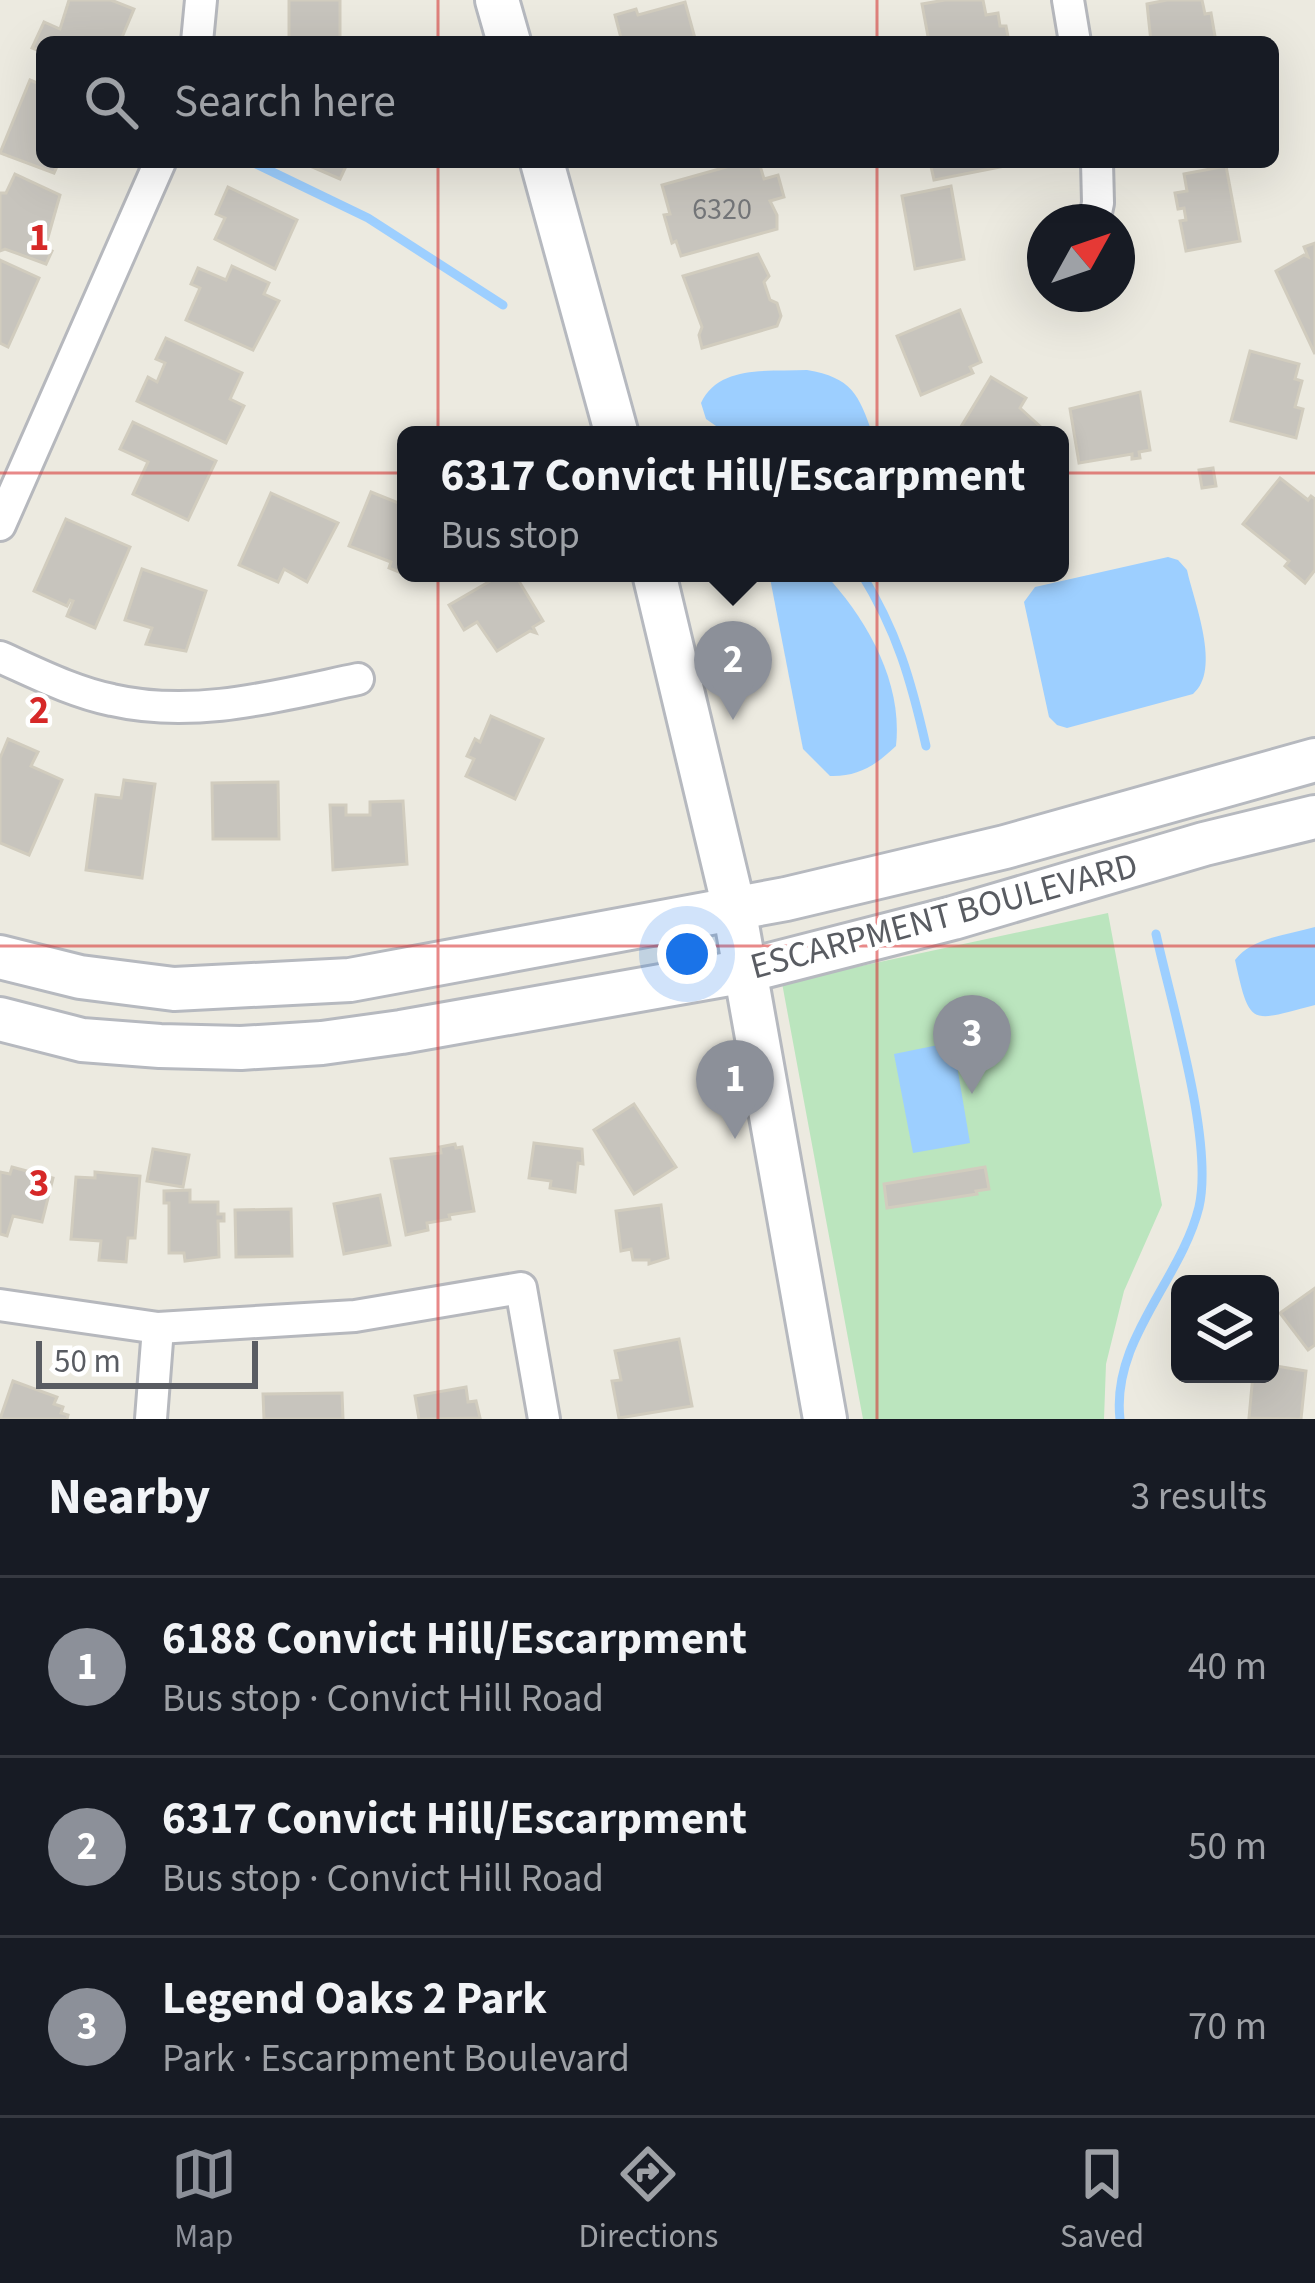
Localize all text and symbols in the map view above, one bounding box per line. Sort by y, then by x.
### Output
search box [36,36,1279,168]
icon: search [78,69,144,135]
text: Search here [174,70,396,134]
house number: 6320 [692,188,752,231]
north arrow [1027,204,1135,312]
text: 1 [29,210,49,266]
popup [397,426,1069,582]
text: 6317 Convict Hill/Escarpment [441,444,1025,508]
text: Bus stop [441,508,580,564]
pin: 2 [694,621,772,720]
text: 2 [29,683,49,739]
street label: ESCARPMENT BOULEVARD [745,840,1143,992]
your location [657,924,717,984]
pin: 3 [933,995,1011,1094]
pin: 1 [696,1040,774,1139]
text: 3 [29,1156,49,1212]
map controls [1171,1275,1279,1383]
button: layers [1171,1275,1279,1383]
scale bar [36,1335,258,1388]
text: 50 m [54,1338,121,1385]
text: Nearby [48,1461,210,1533]
text: 3 results [1131,1469,1267,1525]
text: 6188 Convict Hill/Escarpment [162,1607,747,1671]
text: 1 [77,1639,97,1695]
text: 40 m [1188,1639,1267,1695]
text: Bus stop · Convict Hill Road [162,1671,604,1727]
text: 6317 Convict Hill/Escarpment [162,1787,747,1851]
text: 2 [77,1819,97,1875]
text: 50 m [1188,1819,1267,1875]
text: Bus stop · Convict Hill Road [162,1851,604,1907]
text: Legend Oaks 2 Park [162,1967,547,2031]
text: 3 [77,1999,97,2055]
text: 70 m [1188,1999,1267,2055]
text: Park · Escarpment Boulevard [162,2031,630,2087]
tab: Map [171,2141,237,2260]
tab: Directions [579,2141,718,2260]
tab: Saved [1060,2141,1144,2260]

